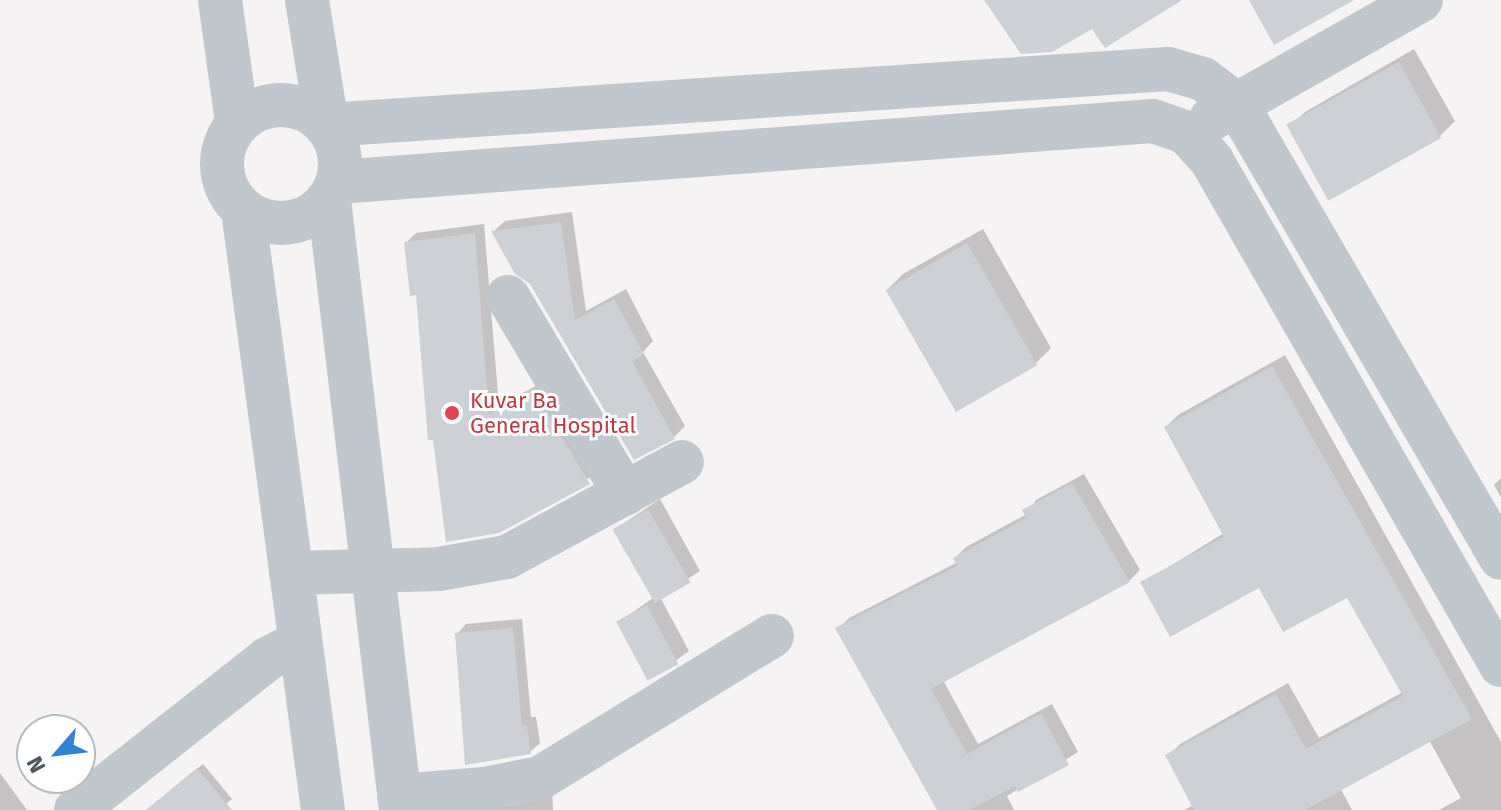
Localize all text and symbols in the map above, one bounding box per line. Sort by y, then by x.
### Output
place label: Kuvar Ba General Hospital [470,387,636,438]
marker: Kuvar Ba General Hospital [441,402,463,424]
north arrow [16,714,96,794]
text: N [21,752,51,777]

